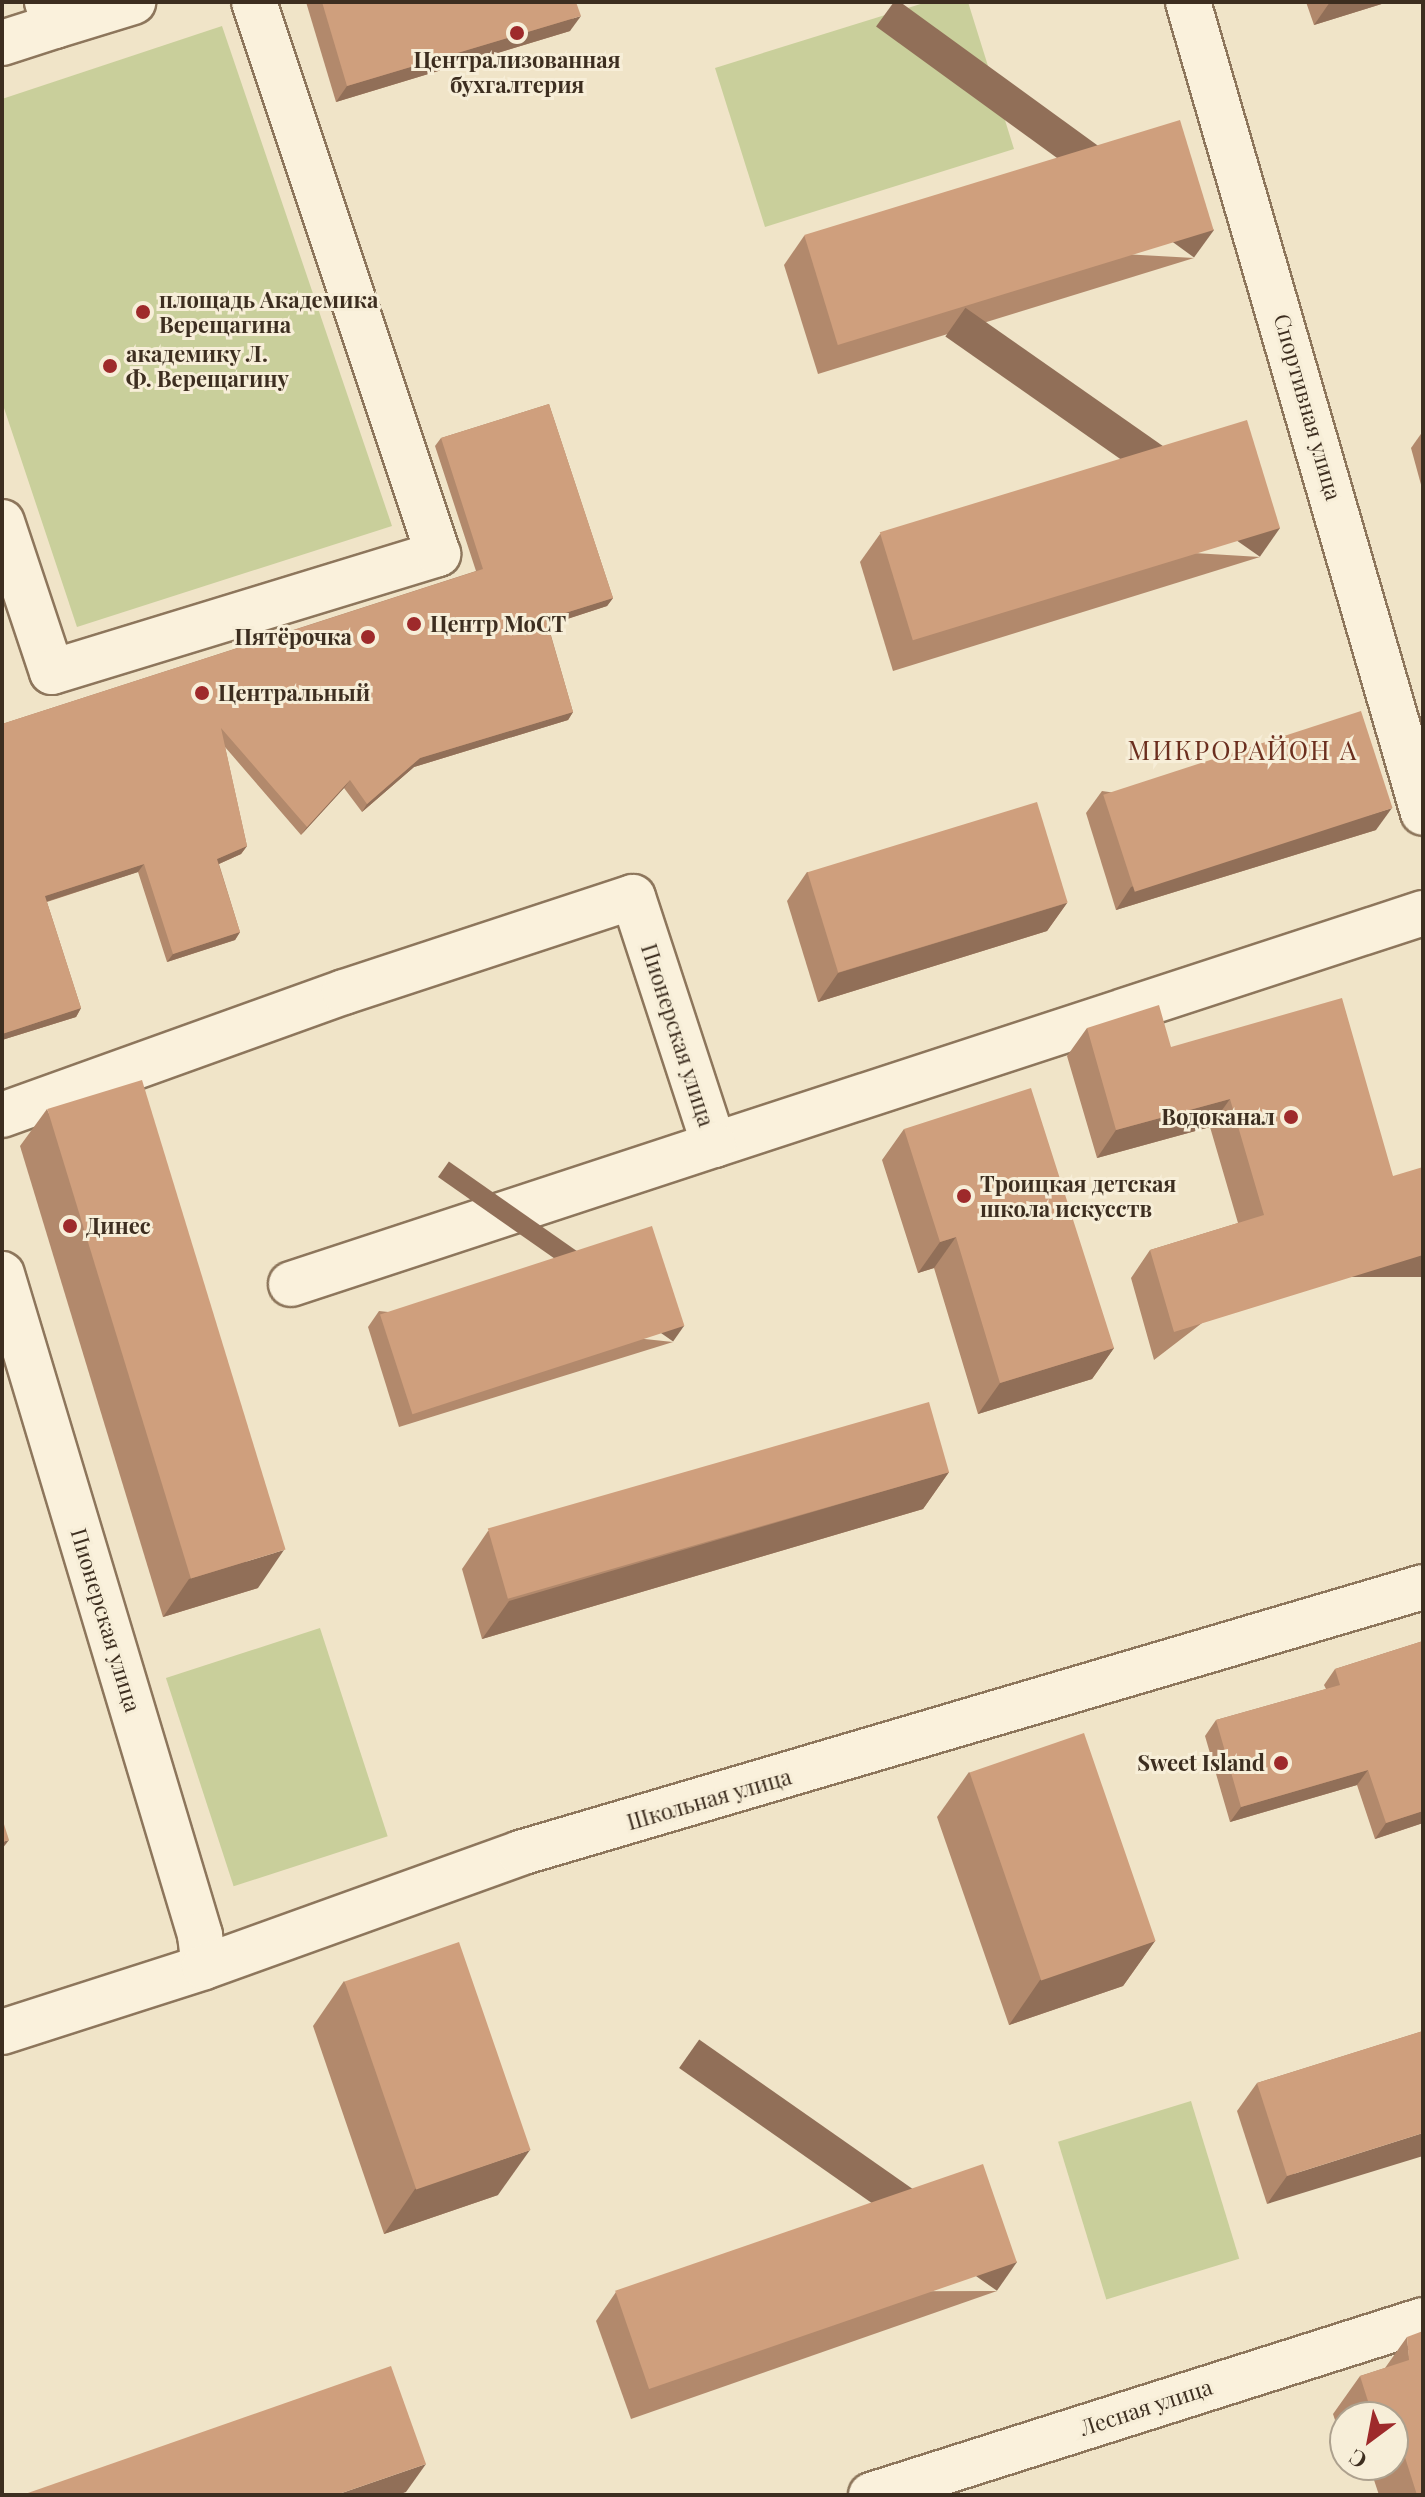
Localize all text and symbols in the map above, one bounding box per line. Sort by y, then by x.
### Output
marker: Централизованная бухгалтерия [508,24,526,42]
place label: Централизованная бухгалтерия [413,46,621,98]
place label: площадь Академика Верещагина [159,286,378,338]
marker: площадь Академика Верещагина [134,303,152,321]
street label: Спортивная улица [1269,311,1347,503]
place label: академику Л. Ф. Верещагину [126,340,289,392]
marker: академику Л. Ф. Верещагину [101,357,119,375]
place label: Центр МоСТ [430,611,566,637]
marker: Центр МоСТ [405,615,423,633]
place label: Пятёрочка [234,624,352,650]
marker: Пятёрочка [359,628,377,646]
place label: Центральный [218,680,370,706]
marker: Центральный [193,684,211,702]
district label: МИКРОРАЙОН А [1128,734,1358,766]
street label: Пионерская улица [636,940,720,1130]
place label: Водоканал [1161,1104,1275,1130]
marker: Водоканал [1282,1108,1300,1126]
place label: Троицкая детская школа искусств [980,1170,1176,1222]
marker: Троицкая детская школа искусств [955,1187,973,1205]
place label: Динес [86,1213,151,1239]
marker: Динес [61,1217,79,1235]
street label: Пионерская улица [65,1525,147,1715]
place label: Sweet Island [1137,1750,1265,1776]
marker: Sweet Island [1272,1754,1290,1772]
street label: Школьная улица [624,1763,794,1835]
street label: Лесная улица [1076,2373,1216,2441]
north arrow [1329,2401,1409,2481]
text: С [1343,2443,1372,2476]

